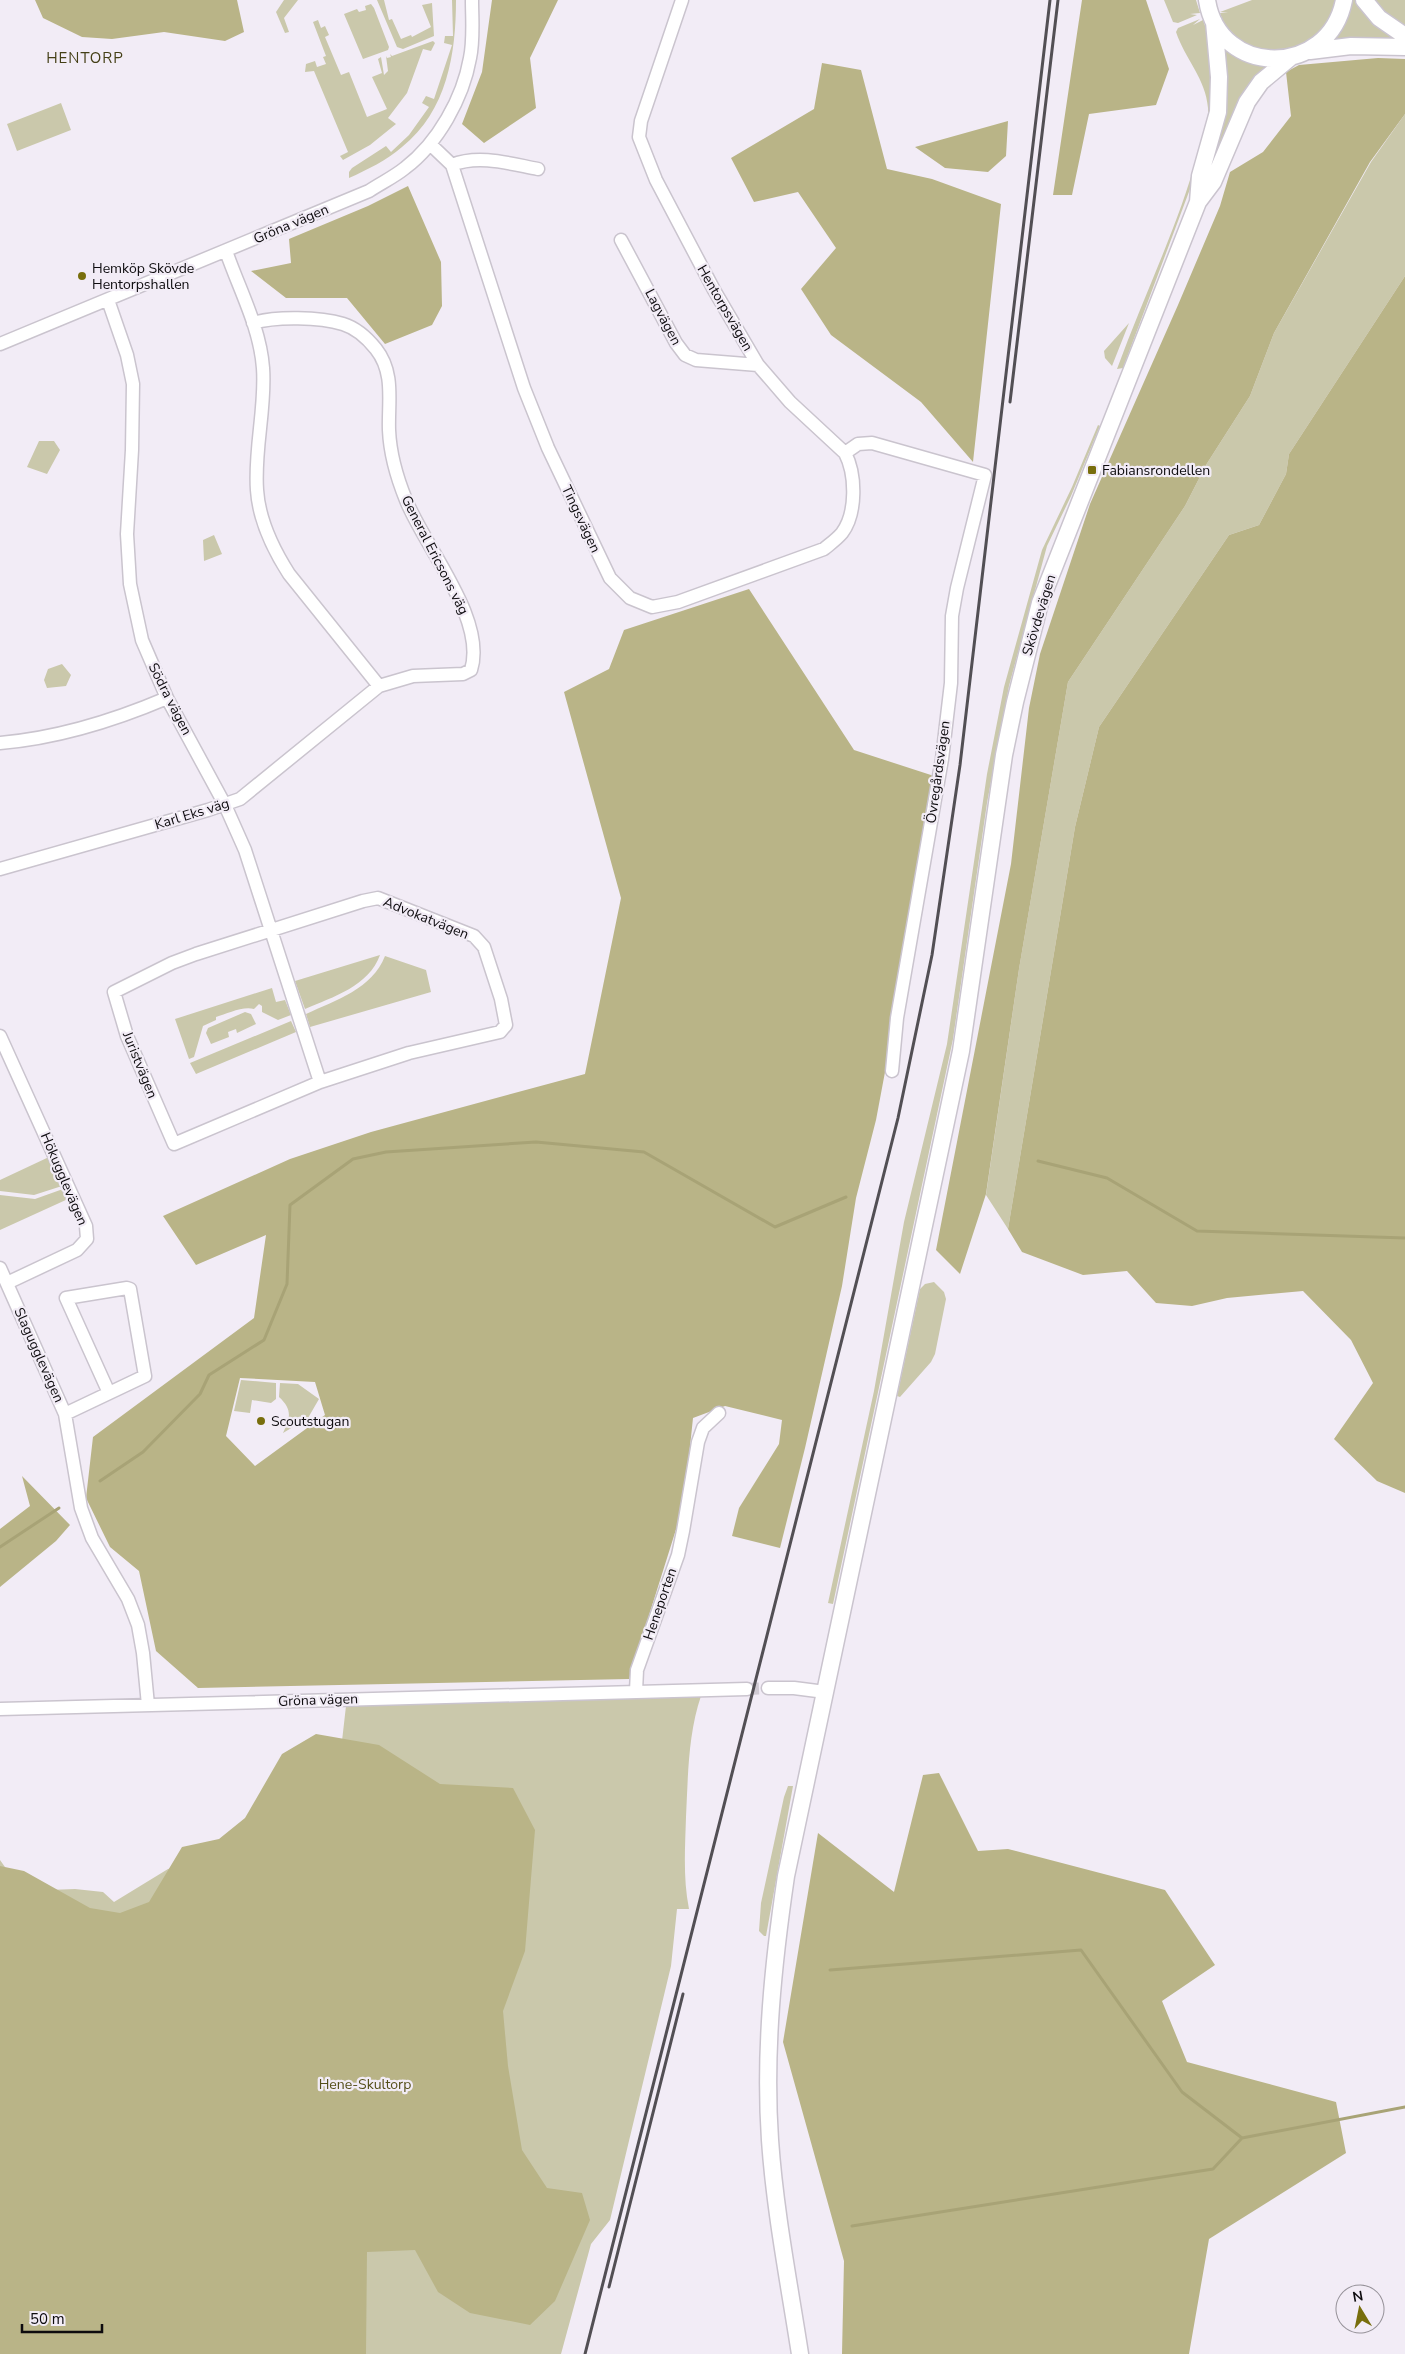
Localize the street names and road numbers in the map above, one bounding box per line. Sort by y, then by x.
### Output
street label: Gröna vägen [250,200,332,248]
street label: Hentorpsvägen [693,261,757,355]
street label: Lagvägen [640,285,686,349]
street label: Tingsvägen [557,482,605,556]
street label: General Ericsons väg [397,492,473,618]
street label: Skövdevägen [1018,572,1060,658]
street label: Södra vägen [144,660,196,738]
street label: Övregårdsvägen [921,719,955,825]
street label: Karl Eks väg [152,794,232,834]
street label: Advokatvägen [380,892,472,944]
street label: Juristvägen [118,1028,162,1101]
street label: Hökugglevägen [36,1130,92,1228]
street label: Slagugglevägen [10,1304,68,1406]
street label: Heneporten [639,1565,681,1643]
street label: Gröna vägen [278,1689,358,1711]

